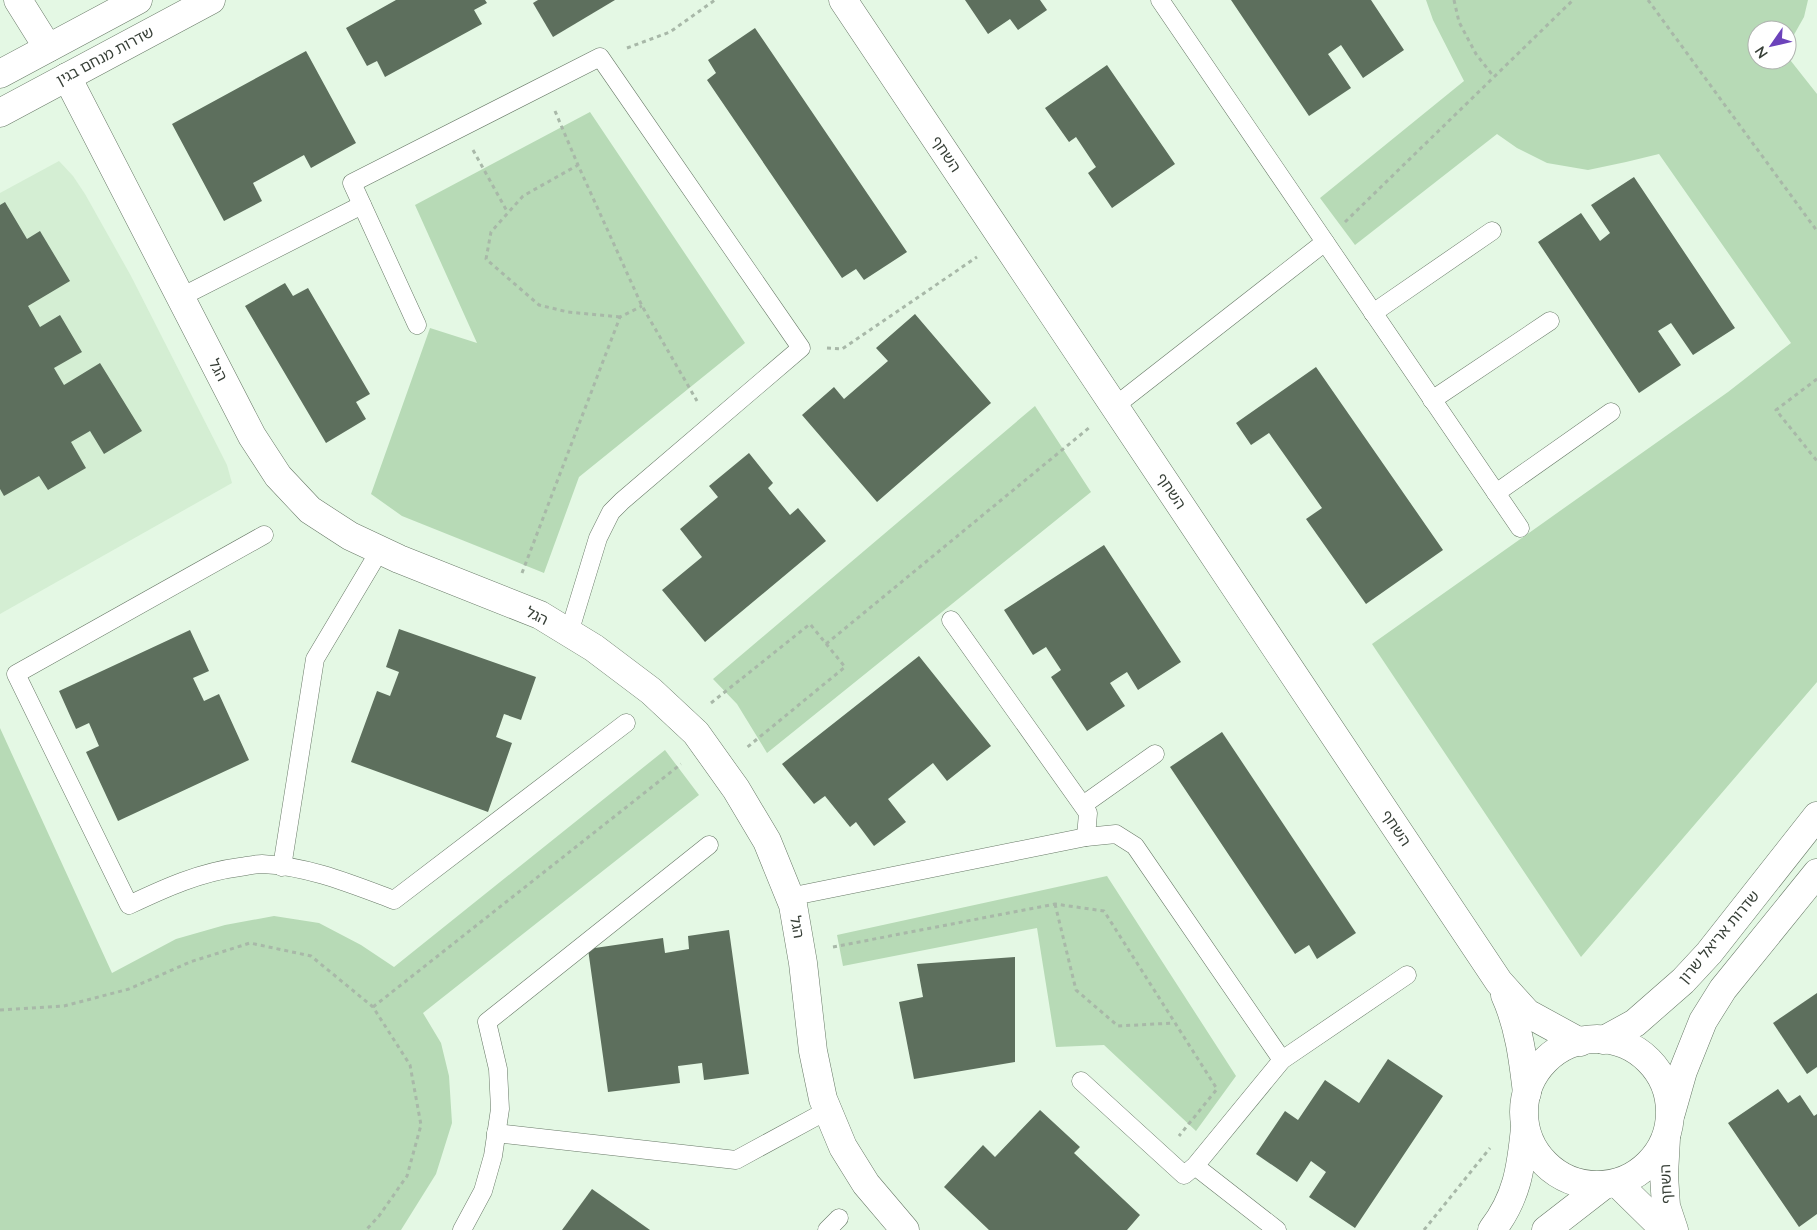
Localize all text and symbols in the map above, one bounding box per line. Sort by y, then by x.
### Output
north arrow [1747,20,1797,70]
street label: שדרות מנחם בגין [53,22,156,88]
text: N [1751,43,1771,62]
street label: השחף [928,132,965,175]
street label: הגל [206,355,232,384]
street label: השחף [1153,469,1190,512]
street label: הגל [523,602,552,628]
street label: השחף [1378,806,1415,849]
street label: שדרות אריאל שרון [1674,886,1762,987]
street label: הגל [787,914,809,940]
street label: השחף [1655,1164,1675,1204]

